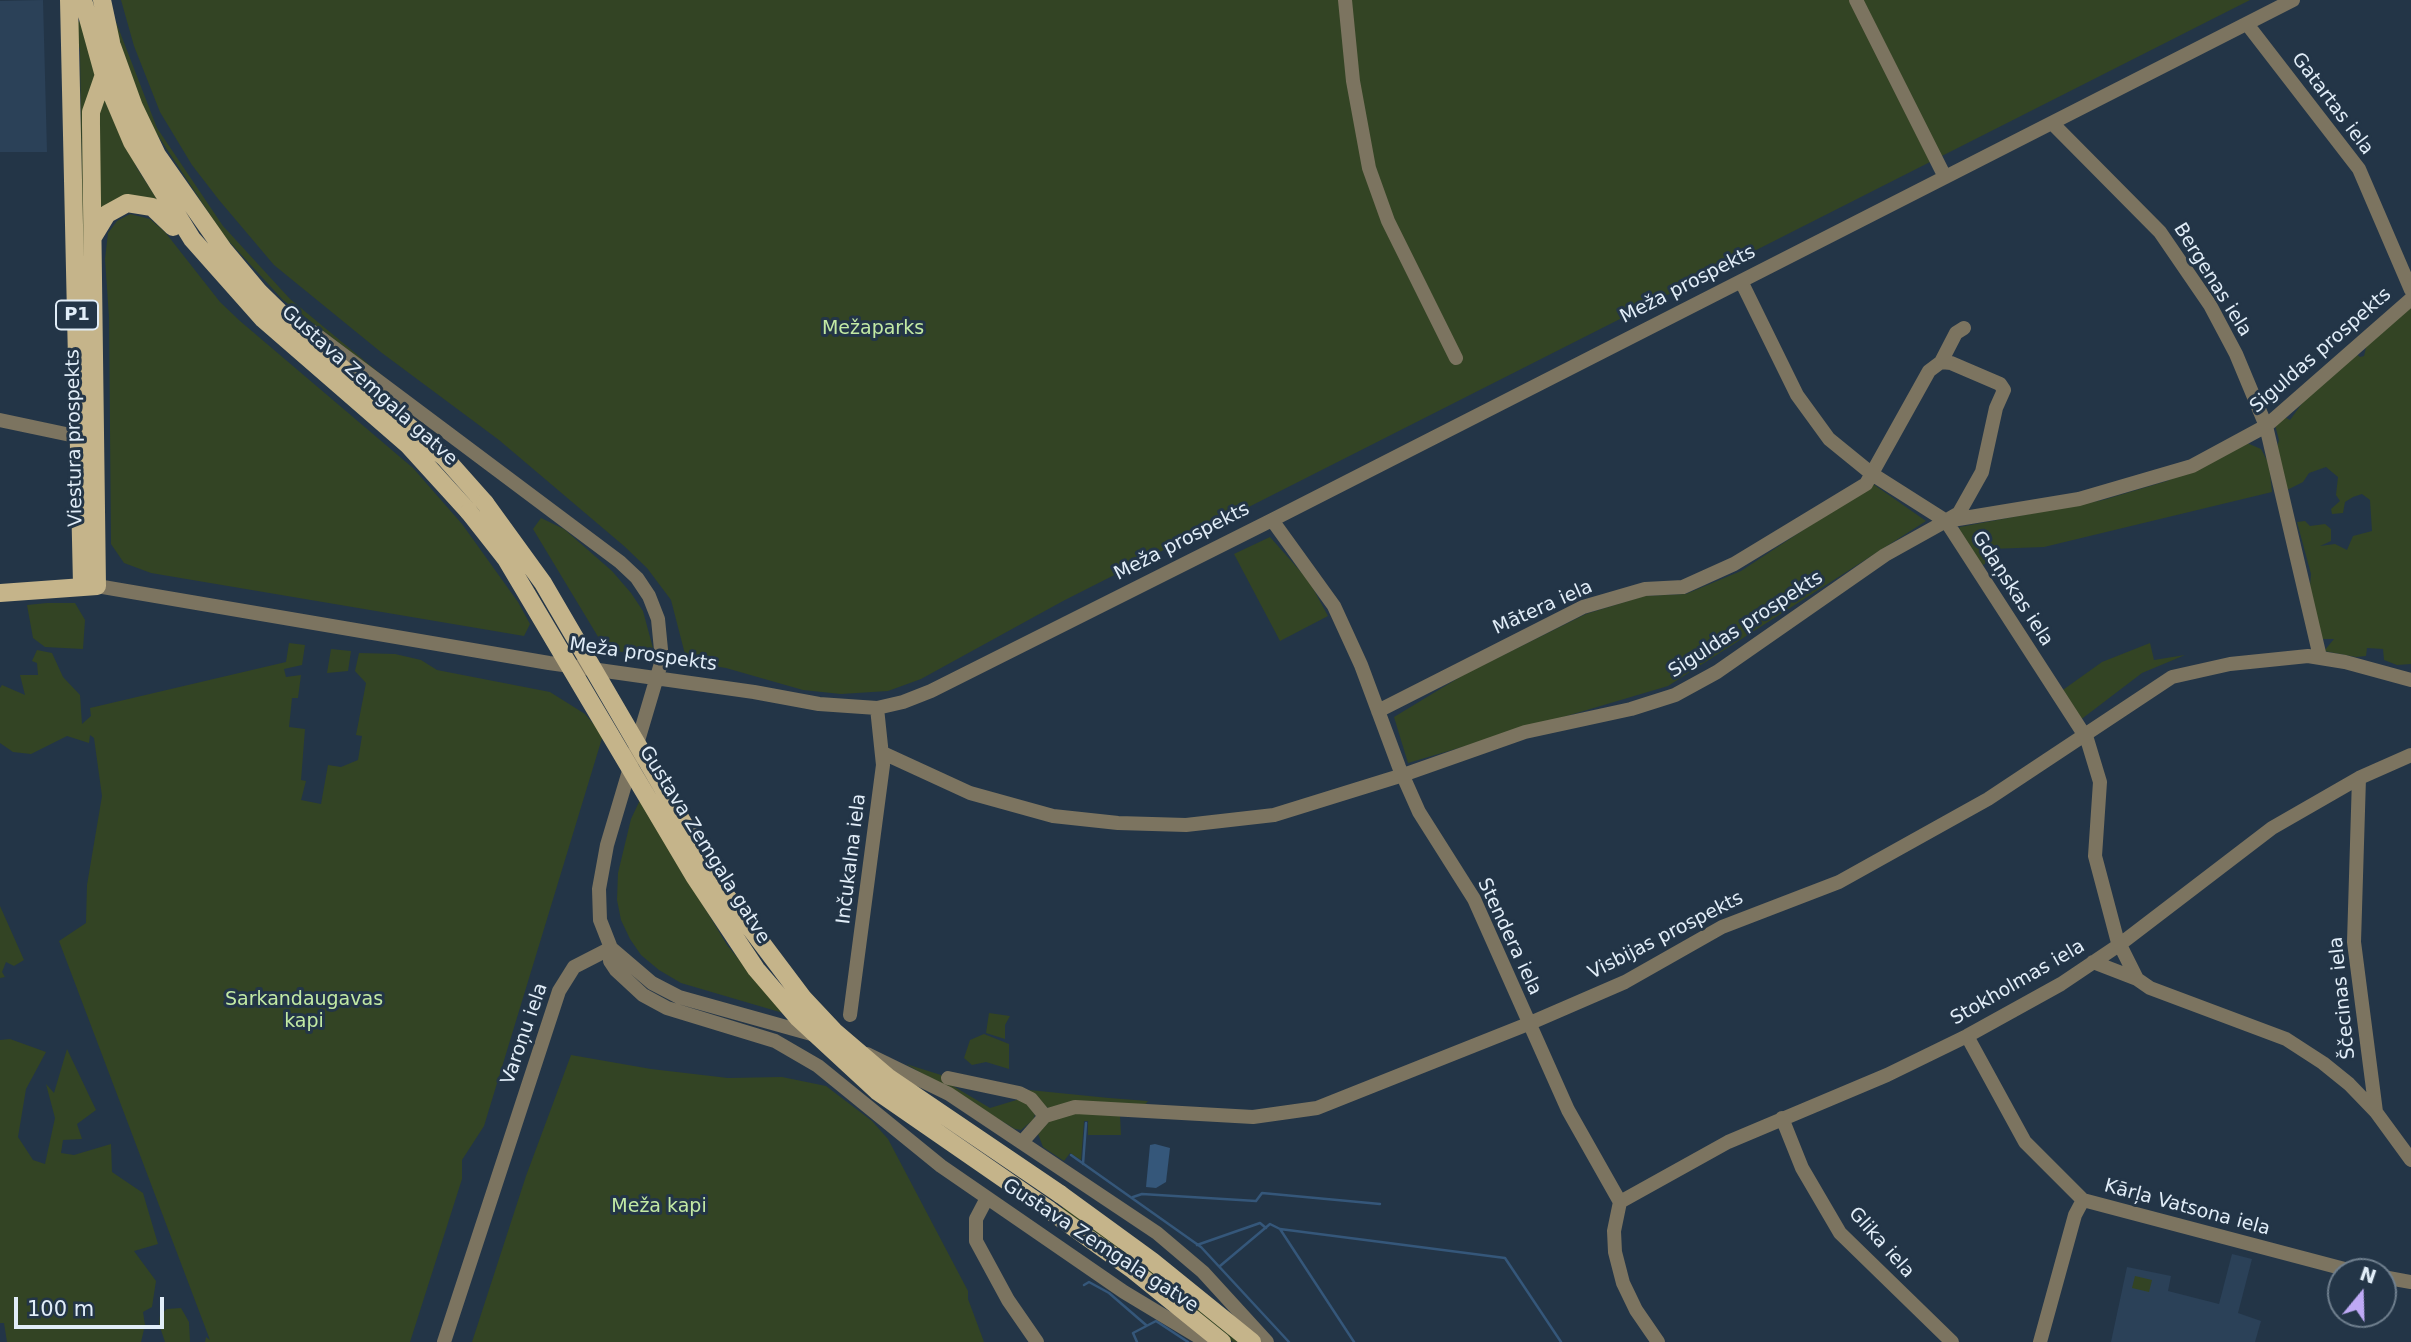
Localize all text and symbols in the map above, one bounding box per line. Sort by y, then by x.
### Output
street label: Gatartas iela [2286,48,2378,160]
street label: Bergenas iela [2168,219,2256,341]
street label: Meža prospekts [1617,241,1759,329]
street label: Siguldas prospekts [2246,284,2396,418]
road number: P1 [56,300,98,330]
street label: Gustava Zemgala gatve [276,301,462,471]
park label: Mežaparks [822,318,924,340]
street label: Viestura prospekts [62,349,88,527]
street label: Meža prospekts [1111,498,1253,586]
street label: Gdaņskas iela [1966,527,2058,651]
street label: Siguldas prospekts [1665,567,1827,683]
street label: Mātera iela [1490,576,1596,640]
street label: Meža prospekts [568,633,718,677]
street label: Gustava Zemgala gatve [634,742,774,948]
street label: Inčukalna iela [833,792,871,926]
street label: Stendera iela [1472,875,1546,999]
street label: Visbijas prospekts [1585,887,1747,985]
street label: Stokholmas iela [1947,935,2089,1031]
street label: Ščecinas iela [2325,935,2361,1061]
street label: Varoņu iela [497,980,553,1088]
park label: Sarkandaugavas kapi [225,989,383,1033]
street label: Gustava Zemgala gatve [998,1174,1202,1318]
street label: Kārļa Vatsona iela [2102,1175,2272,1241]
park label: Meža kapi [611,1196,707,1218]
street label: Glika iela [1843,1203,1919,1283]
north arrow [2327,1258,2397,1328]
text: N [2357,1262,2379,1288]
scale bar [18,1282,168,1326]
text: 100 m [27,1297,94,1321]

